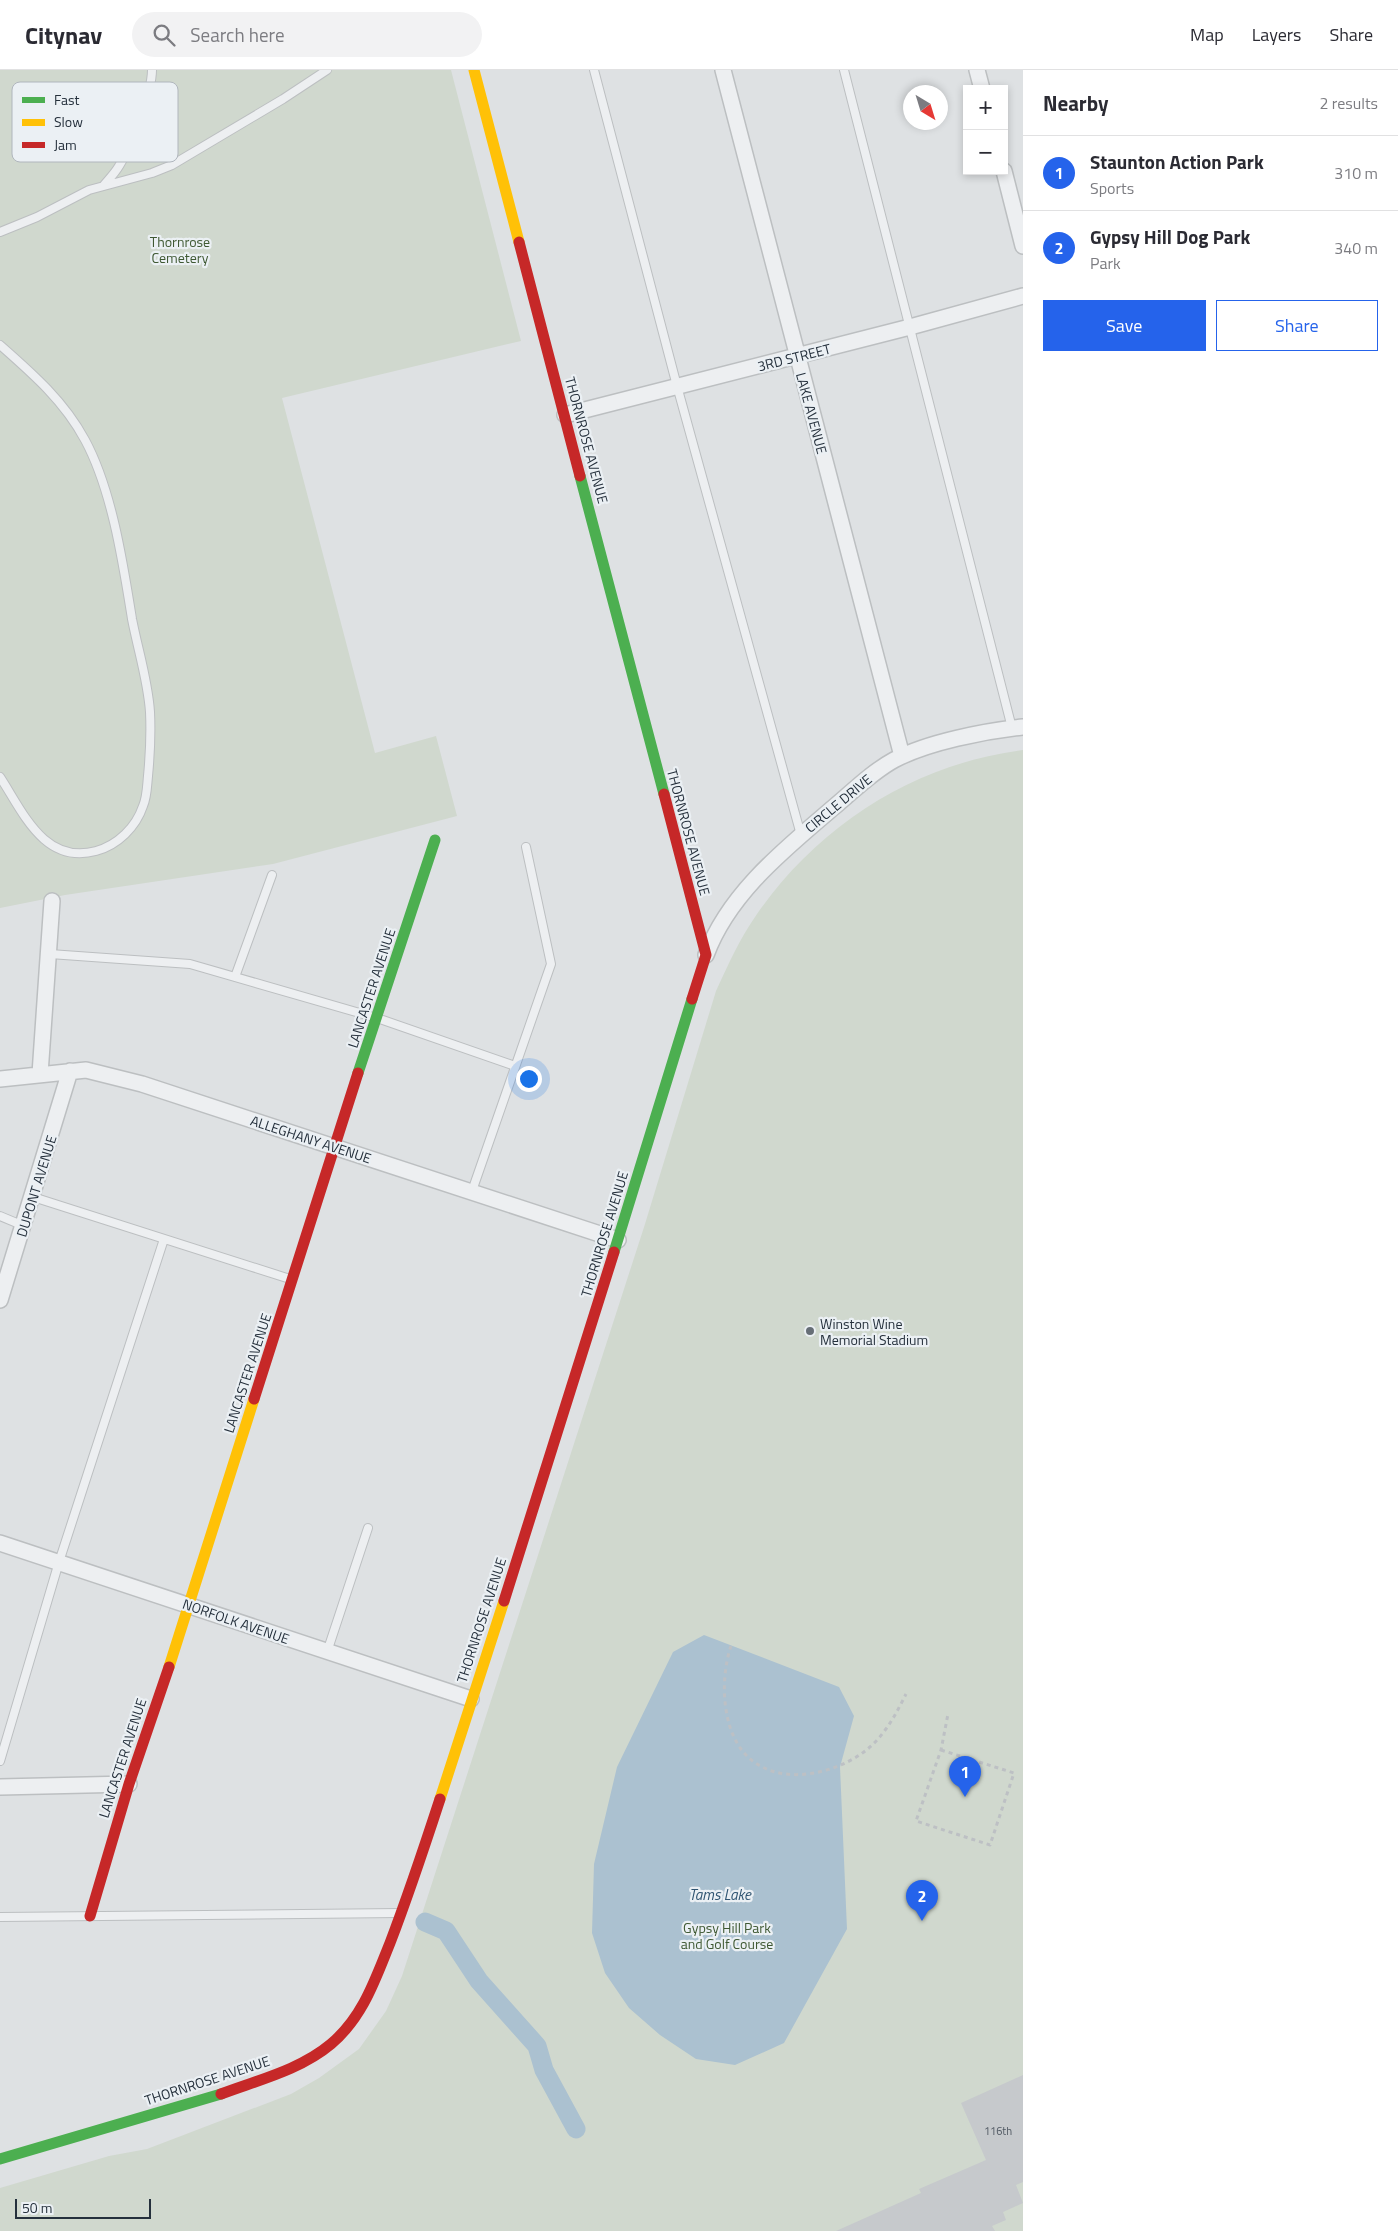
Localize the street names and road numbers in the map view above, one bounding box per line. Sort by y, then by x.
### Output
street label: 3RD STREET [755,338,834,376]
street label: LAKE AVENUE [791,370,833,456]
street label: THORNROSE AVENUE [560,374,614,506]
street label: THORNROSE AVENUE [662,766,716,898]
street label: CIRCLE DRIVE [800,768,876,837]
street label: LANCASTER AVENUE [342,925,400,1051]
street label: ALLEGHANY AVENUE [248,1110,374,1169]
street label: DUPONT AVENUE [11,1132,62,1240]
street label: THORNROSE AVENUE [575,1168,633,1299]
street label: LANCASTER AVENUE [218,1310,276,1436]
street label: THORNROSE AVENUE [451,1554,511,1685]
street label: NORFOLK AVENUE [180,1593,292,1649]
street label: LANCASTER AVENUE [93,1695,151,1821]
street label: THORNROSE AVENUE [142,2050,273,2110]

